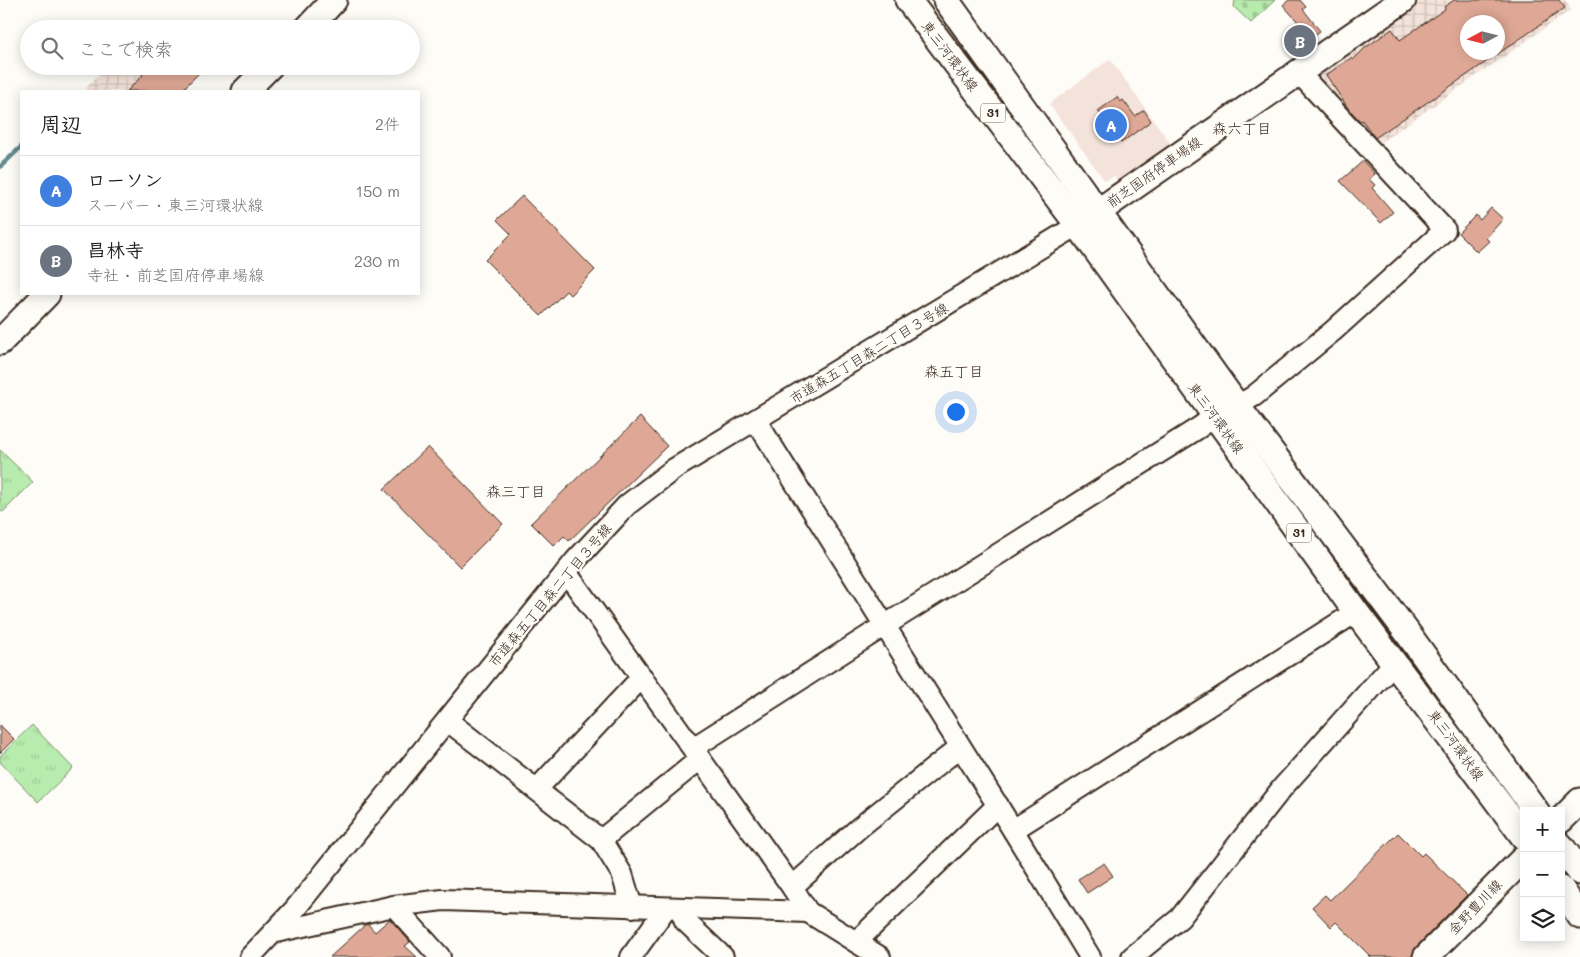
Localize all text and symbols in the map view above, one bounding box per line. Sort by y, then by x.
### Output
north arrow [1460,15,1505,60]
street label: 東三河環状線 [918,16,983,95]
search box [20,20,420,75]
pin: B [1284,22,1316,60]
icon: search [38,34,66,62]
text: ここで検索 [78,36,173,61]
road number: 31 [980,104,1006,122]
pin: A [1095,106,1127,144]
text: 周辺 [40,110,82,137]
text: 2件 [375,113,400,134]
district label: 森六丁目 [1212,118,1272,138]
street label: 前芝国府停車場線 [1102,132,1205,211]
text: ローソン [87,167,163,192]
text: A [50,180,62,201]
text: 150 m [356,180,400,201]
text: スーパー · 東三河環状線 [87,194,264,215]
text: 昌林寺 [87,237,144,262]
text: B [51,250,61,271]
text: 230 m [354,250,400,271]
text: 寺社 · 前芝国府停車場線 [87,264,264,285]
street label: 市道森五丁目森二丁目３号線 [786,298,952,408]
district label: 森五丁目 [924,361,984,381]
street label: 東三河環状線 [1184,378,1249,457]
your location [943,399,969,425]
district label: 森三丁目 [486,481,546,501]
street label: 市道森五丁目森二丁目３号線 [484,519,615,670]
road number: 31 [1286,524,1312,542]
street label: 東三河環状線 [1424,705,1489,784]
map controls [1520,807,1565,942]
button: + [1520,807,1565,852]
button: − [1520,852,1565,897]
street label: 金野豊川線 [1443,875,1506,938]
button: layers [1520,897,1565,942]

